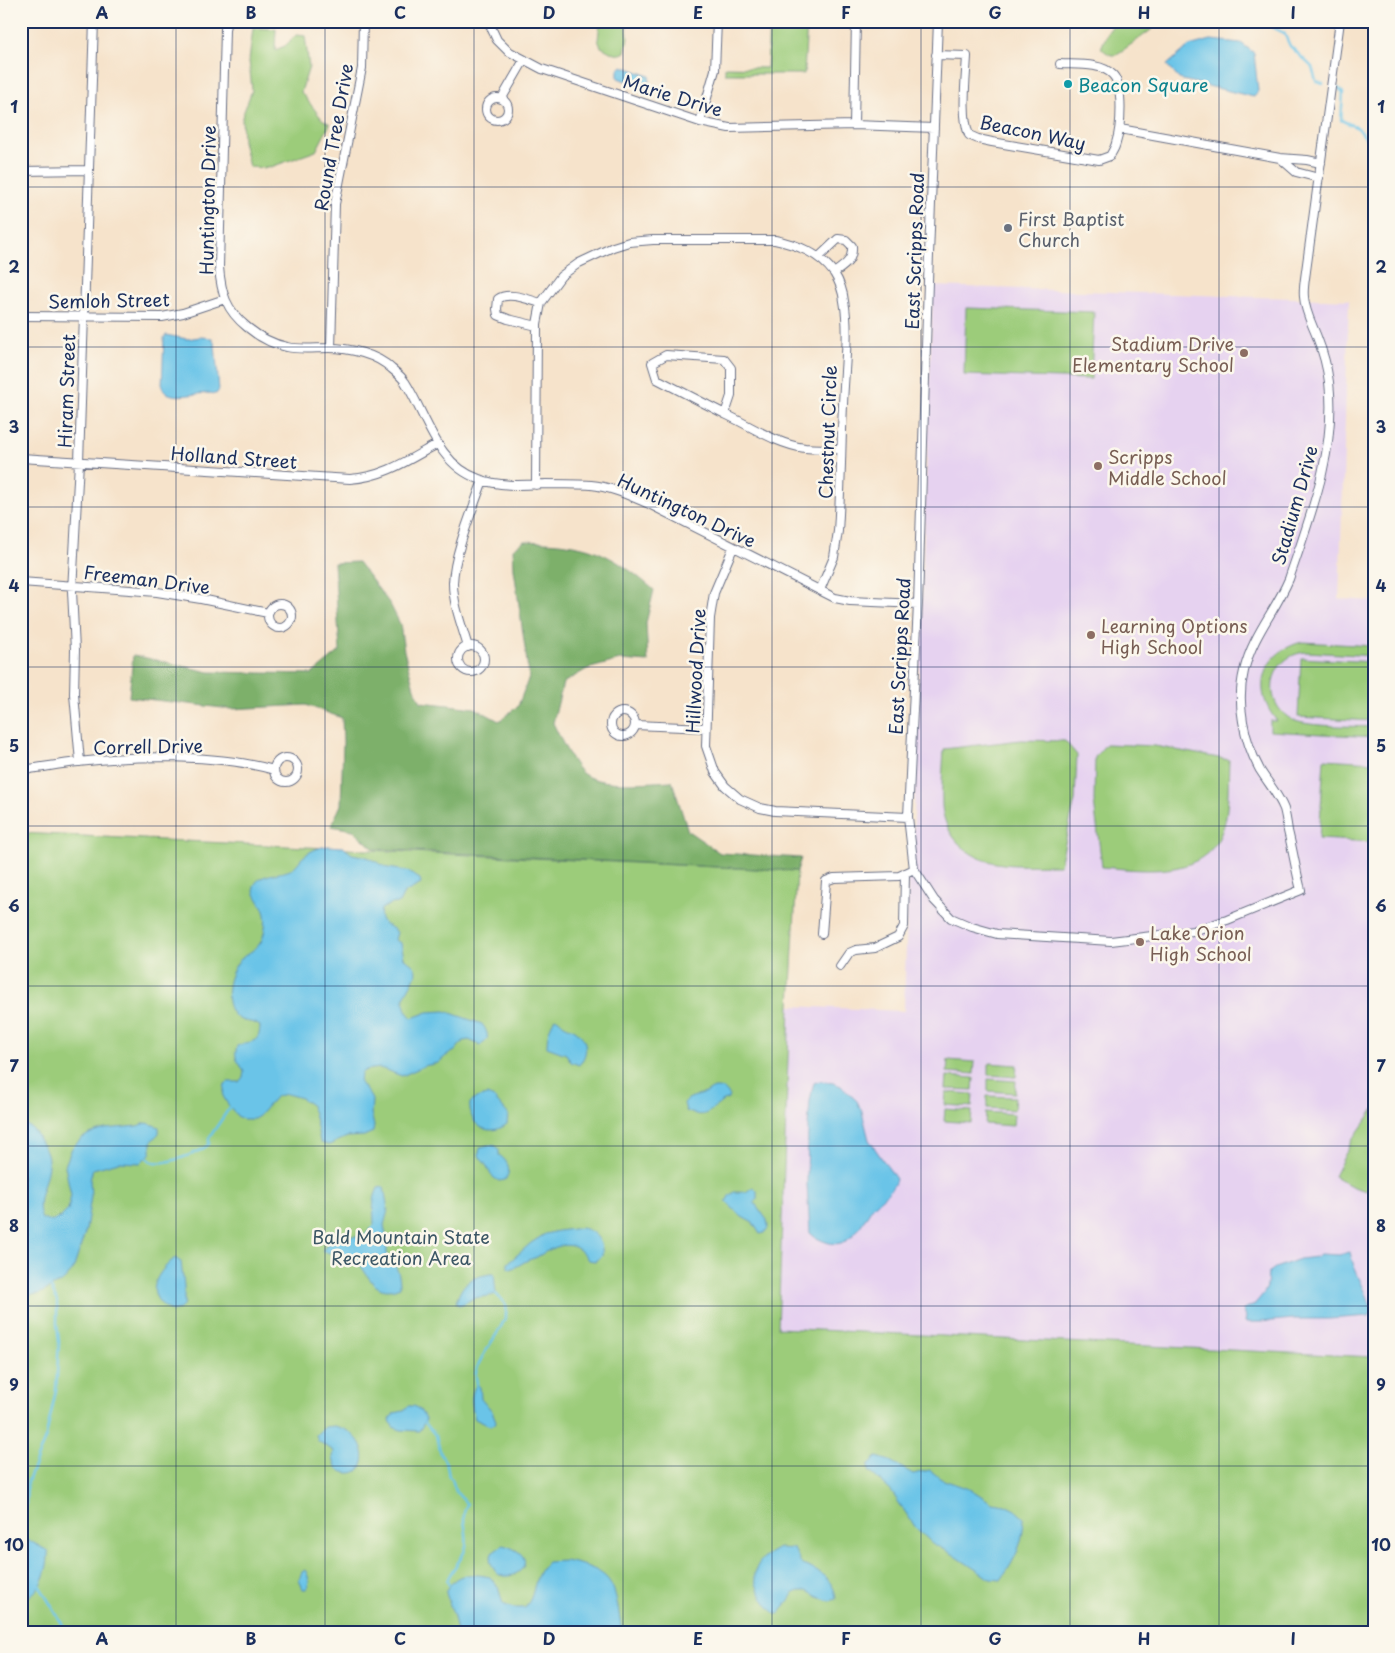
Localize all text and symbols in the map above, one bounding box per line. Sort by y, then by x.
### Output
text: A [96,0,109,24]
text: B [246,0,257,24]
text: C [394,0,406,24]
text: D [543,0,555,24]
text: E [693,0,703,24]
text: F [841,0,851,24]
text: G [988,0,1002,24]
text: H [1138,0,1150,24]
text: I [1290,0,1296,24]
street label: Round Tree Drive [307,61,359,213]
street label: Marie Drive [620,67,726,123]
place label: Beacon Square [1078,71,1209,98]
marker: Beacon Square [1062,78,1074,90]
text: 1 [10,94,18,118]
text: 1 [1377,94,1385,118]
street label: Beacon Way [978,108,1088,156]
street label: Huntington Drive [192,125,222,275]
street label: East Scripps Road [898,172,930,330]
place label: First Baptist Church [1018,205,1124,253]
marker: First Baptist Church [1002,222,1014,234]
text: 2 [8,254,20,278]
text: 2 [1375,254,1387,278]
street label: Semloh Street [48,285,170,315]
place label: Stadium Drive Elementary School [1072,330,1234,378]
street label: Hiram Street [51,334,81,448]
marker: Stadium Drive Elementary School [1238,347,1250,359]
street label: Chestnut Circle [811,365,843,499]
text: 3 [9,414,19,438]
text: 3 [1376,414,1386,438]
street label: Holland Street [170,439,298,475]
street label: Stadium Drive [1264,442,1324,568]
place label: Scripps Middle School [1108,443,1227,491]
marker: Scripps Middle School [1092,460,1104,472]
street label: Huntington Drive [613,466,761,554]
street label: Freeman Drive [82,558,212,600]
text: 4 [9,573,20,597]
text: 4 [1376,573,1387,597]
street label: East Scripps Road [881,577,917,735]
street label: Hillwood Drive [678,608,712,734]
place label: Learning Options High School [1101,612,1247,660]
marker: Learning Options High School [1085,629,1097,641]
street label: Correll Drive [93,732,203,760]
text: 5 [9,733,19,757]
text: 5 [1376,733,1386,757]
text: 6 [8,893,20,917]
text: 6 [1375,893,1387,917]
place label: Lake Orion High School [1150,919,1252,967]
marker: Lake Orion High School [1134,936,1146,948]
text: 7 [9,1053,19,1077]
text: 7 [1376,1053,1386,1077]
text: 8 [9,1213,19,1237]
text: 8 [1376,1213,1386,1237]
park label: Bald Mountain State Recreation Area [312,1223,490,1271]
text: 9 [9,1372,19,1396]
text: 9 [1376,1372,1386,1396]
text: 10 [4,1532,24,1556]
text: 10 [1371,1532,1391,1556]
text: A [96,1626,109,1650]
text: B [246,1626,257,1650]
text: C [394,1626,406,1650]
text: D [543,1626,555,1650]
text: E [693,1626,703,1650]
text: F [841,1626,851,1650]
text: G [988,1626,1002,1650]
text: H [1138,1626,1150,1650]
text: I [1290,1626,1296,1650]

